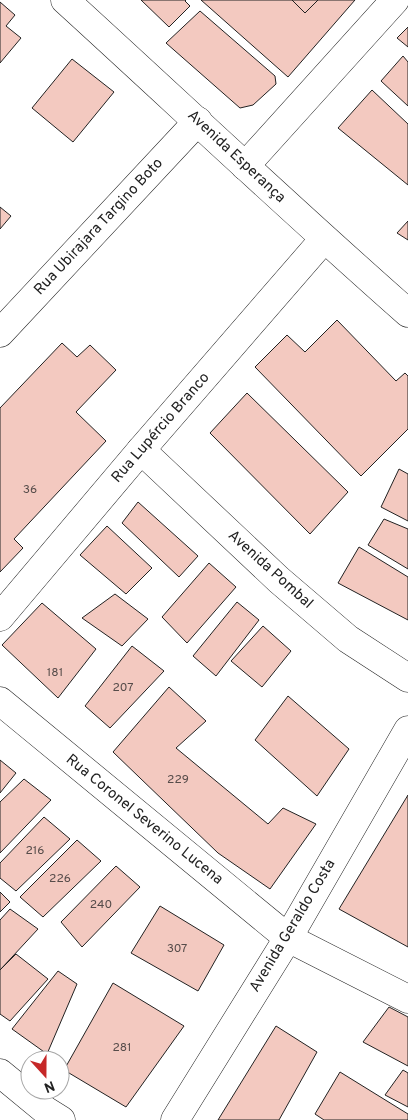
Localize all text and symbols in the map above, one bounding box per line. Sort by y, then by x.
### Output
street label: Avenida Esperança [183,107,289,207]
street label: Rua Ubirajara Targino Boto [30,154,168,300]
street label: Rua Lupércio Branco [108,369,214,487]
house number: 36 [23,482,37,498]
street label: Avenida Pombal [223,527,317,613]
house number: 181 [47,665,63,681]
house number: 207 [113,680,133,696]
street label: Rua Coronel Severino Lucena [61,751,227,889]
house number: 229 [167,772,189,788]
house number: 216 [26,843,44,859]
street label: Avenida Geraldo Costa [246,856,340,996]
house number: 226 [49,871,71,887]
house number: 240 [90,897,112,913]
house number: 307 [167,941,187,957]
house number: 281 [112,1040,132,1056]
north arrow [20,1050,70,1100]
text: N [41,1076,57,1095]

